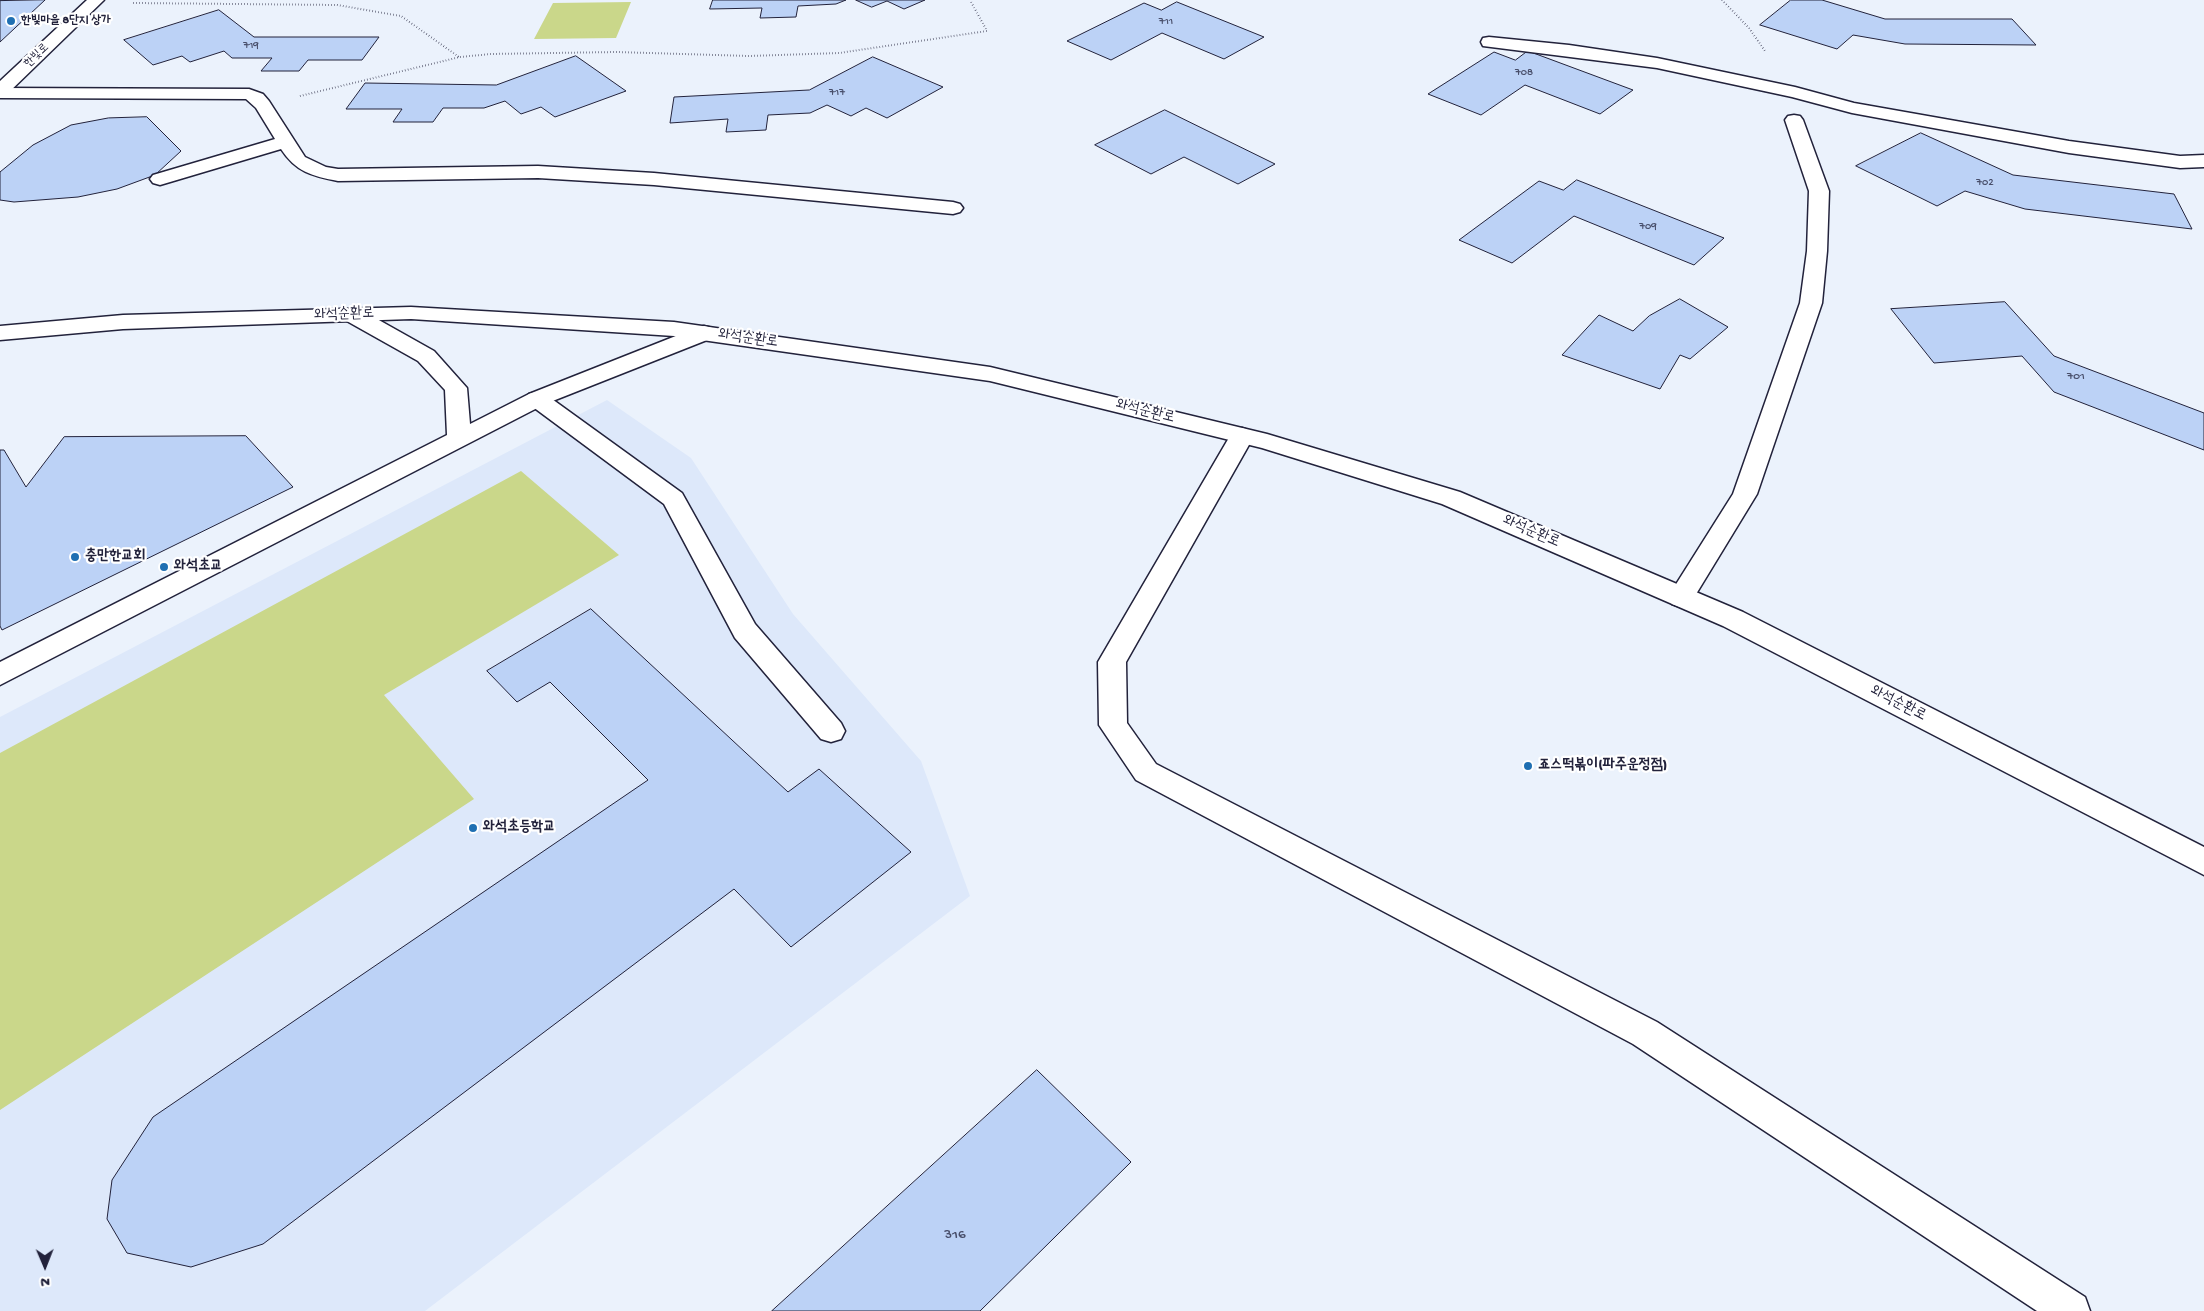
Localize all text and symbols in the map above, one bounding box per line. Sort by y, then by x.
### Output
place label: 한빛마을 8단지 상가 [21,14,111,28]
marker: 한빛마을 8단지 상가 [5,15,17,27]
house number: 711 [1159,15,1173,29]
house number: 719 [243,39,259,53]
street label: 한빛로 [21,41,53,71]
house number: 708 [1515,66,1533,80]
house number: 717 [829,86,845,100]
house number: 702 [1976,176,1994,190]
house number: 709 [1639,220,1657,234]
street label: 와석순환로 [314,305,374,325]
street label: 와석순환로 [717,326,779,352]
house number: 701 [2067,370,2085,384]
street label: 와석순환로 [1114,396,1176,428]
street label: 와석순환로 [1500,512,1562,552]
place label: 충만한교회 [85,548,145,566]
marker: 충만한교회 [69,551,81,563]
place label: 와석초교 [174,558,222,576]
marker: 와석초교 [158,561,170,573]
street label: 와석순환로 [1867,682,1929,726]
place label: 죠스떡볶이(파주운정점) [1538,757,1667,775]
marker: 죠스떡볶이(파주운정점) [1522,760,1534,772]
place label: 와석초등학교 [483,819,555,837]
marker: 와석초등학교 [467,822,479,834]
house number: 316 [944,1227,966,1245]
north arrow [20,1241,70,1291]
text: N [41,1273,50,1290]

